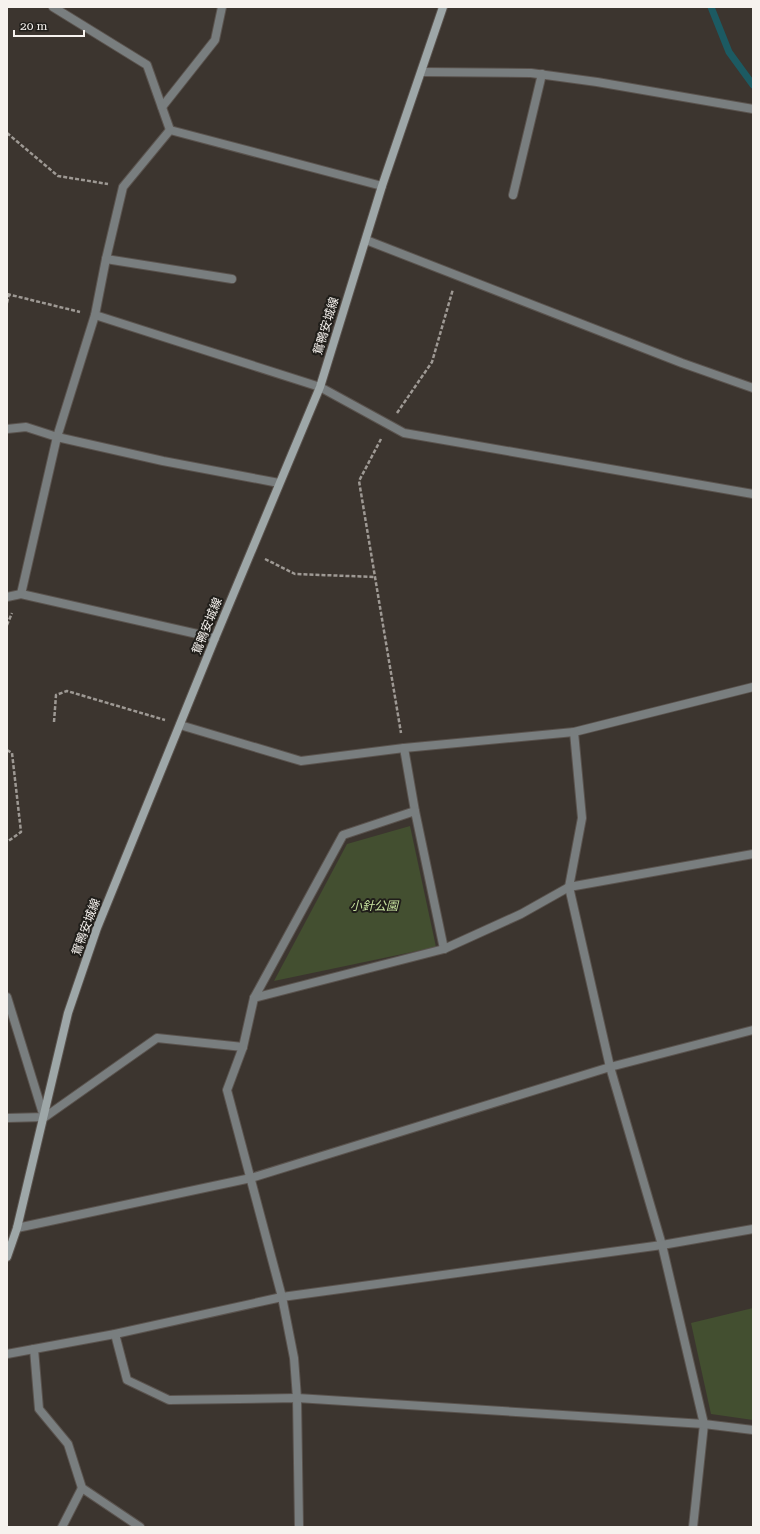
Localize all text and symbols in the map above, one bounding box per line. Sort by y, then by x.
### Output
scale bar [14,12,84,38]
text: 20 m [20,19,47,33]
street label: 鴛鴨安城線 [311,295,341,357]
street label: 鴛鴨安城線 [189,596,225,656]
street label: 鴛鴨安城線 [69,896,103,958]
park label: 小針公園 [350,899,400,913]

